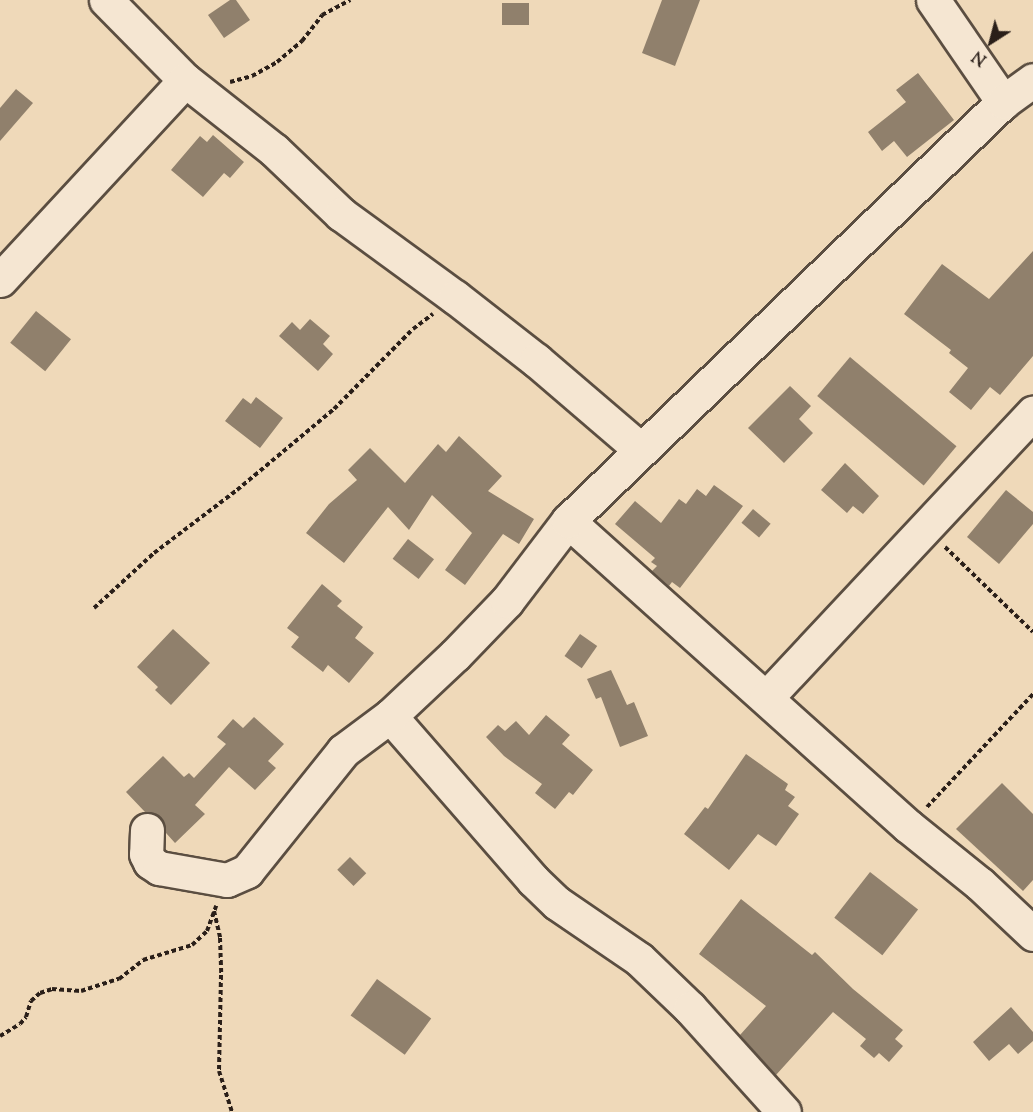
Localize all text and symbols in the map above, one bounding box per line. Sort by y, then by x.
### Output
north arrow [961,12,1021,72]
text: N [968,44,992,70]

